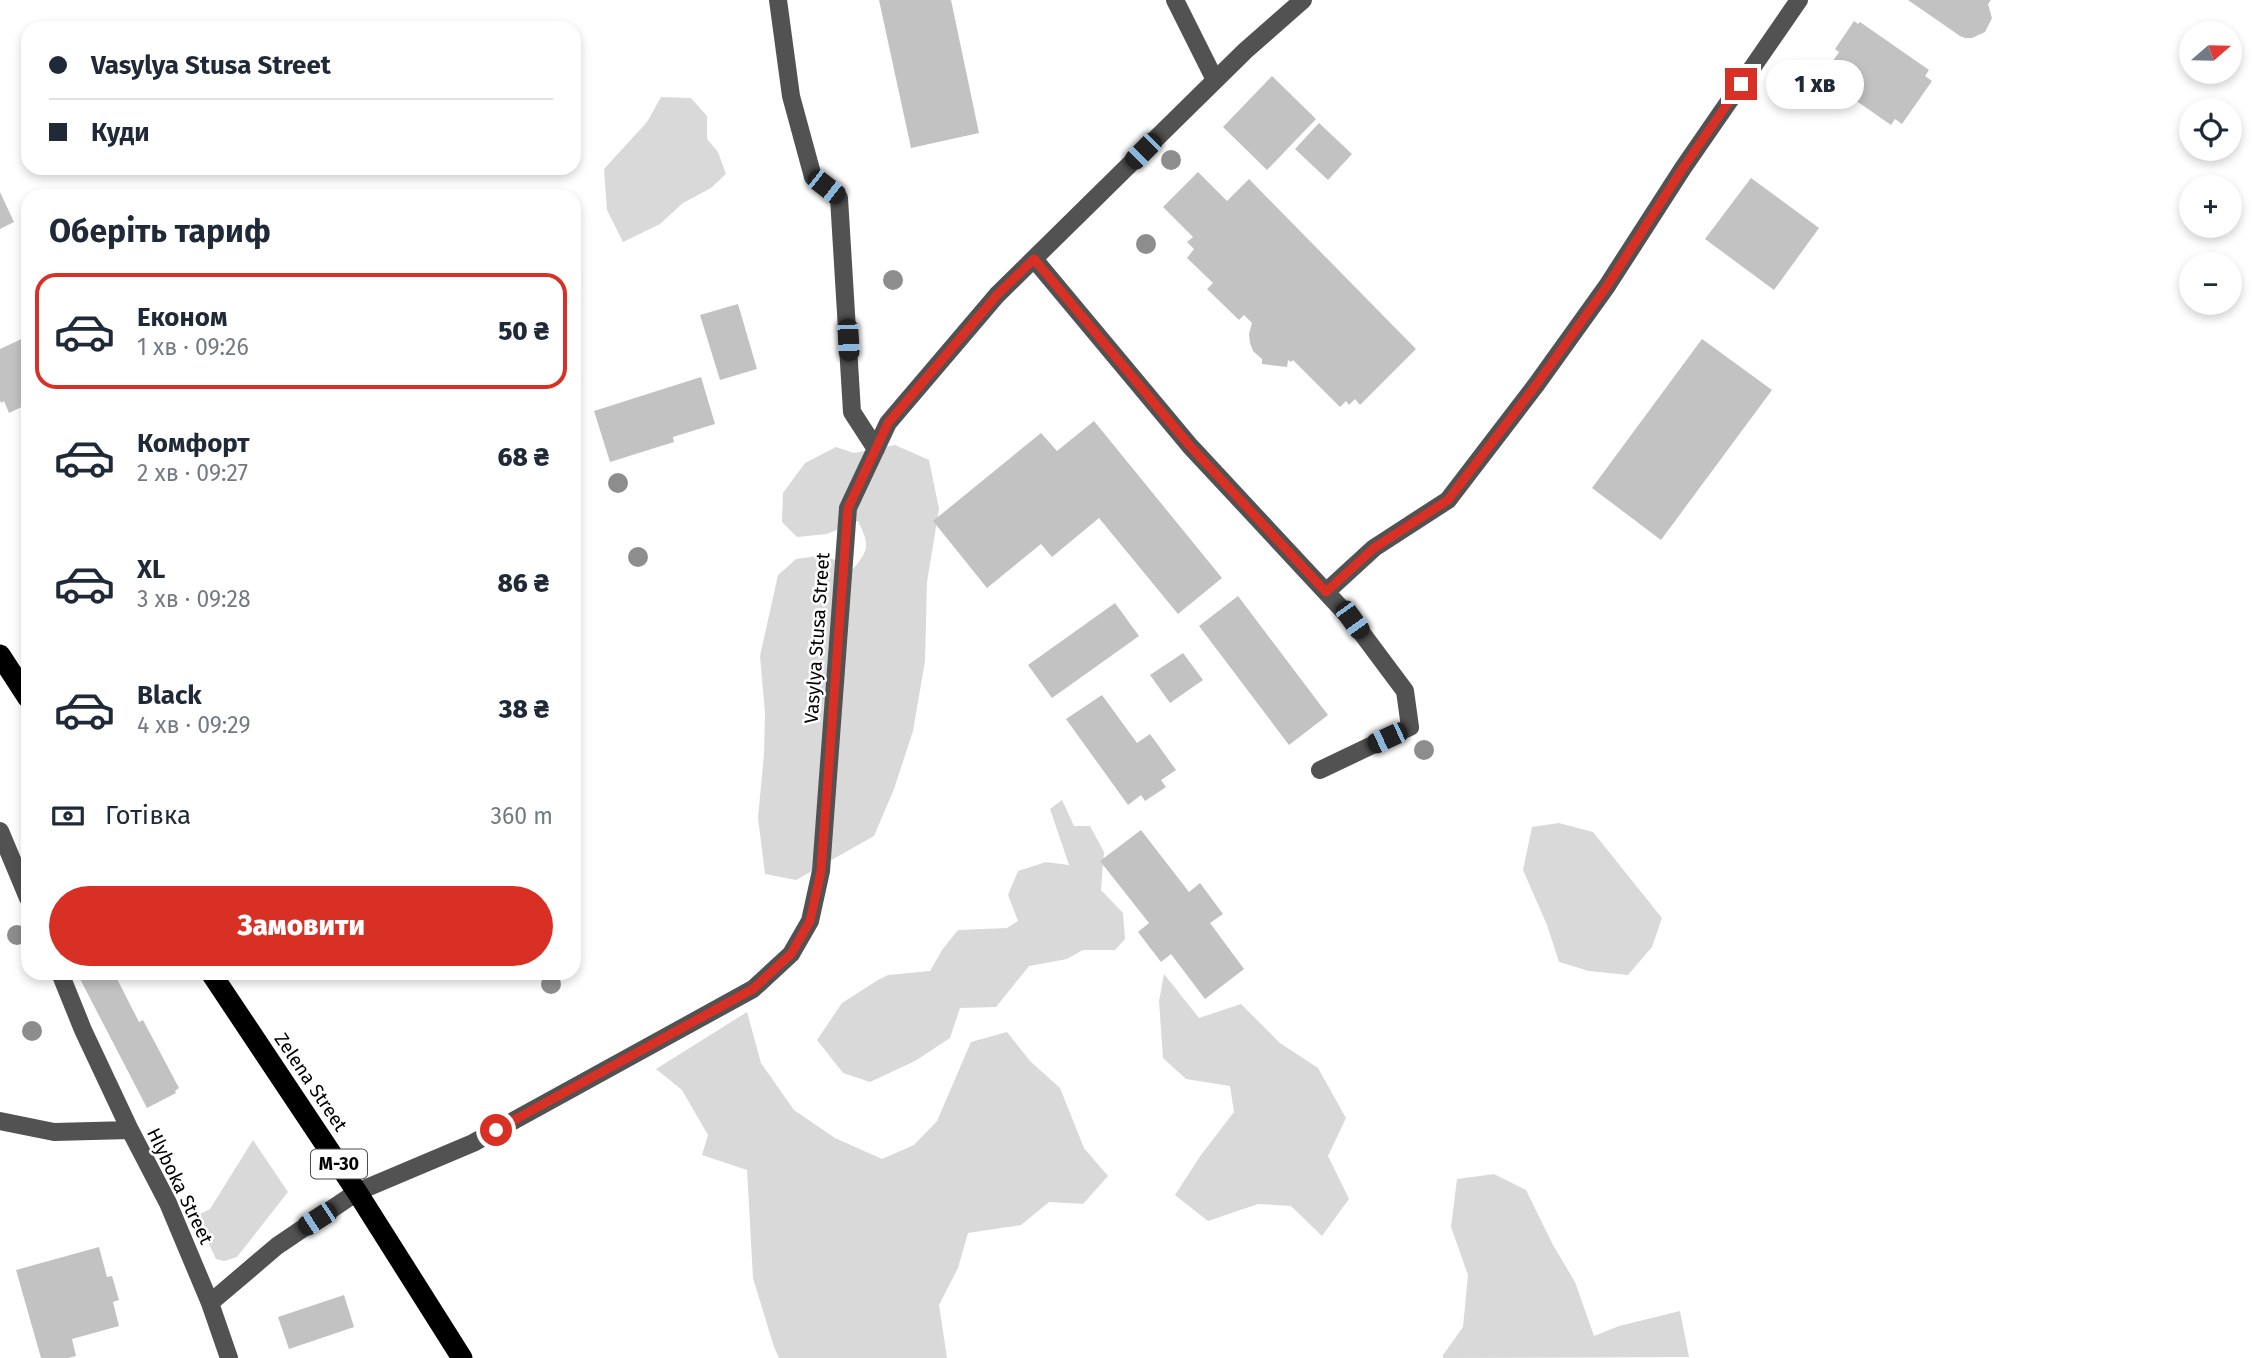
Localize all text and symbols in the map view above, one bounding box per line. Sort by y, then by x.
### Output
north arrow [2179,21,2242,84]
map controls [2179,21,2242,315]
text: Vasylya Stusa Street [91,50,331,81]
callout: 1 хв [1766,60,1864,108]
route end [1725,68,1757,100]
text: 1 хв [1795,70,1835,98]
button: locate [2179,98,2242,161]
text: Куди [91,117,150,148]
car [1121,129,1166,173]
car [803,166,850,208]
button: + [2179,175,2242,238]
text: Оберіть тариф [49,212,271,250]
button: − [2179,252,2242,315]
icon: car [53,300,116,363]
text: Економ [137,302,227,333]
text: 50 ₴ [498,316,549,347]
car [837,318,860,362]
text: 1 хв · 09:26 [137,333,249,361]
icon: car [53,426,116,489]
text: Комфорт [137,428,250,459]
text: 68 ₴ [498,442,549,473]
text: 2 хв · 09:27 [137,459,248,487]
icon: car [53,552,116,615]
street label: Vasylya Stusa Street [800,552,834,724]
text: XL [137,554,165,585]
text: 86 ₴ [498,568,549,599]
text: 3 хв · 09:28 [137,585,251,613]
car [1332,597,1373,643]
icon: car [53,678,116,741]
text: Black [137,680,202,711]
text: 38 ₴ [499,694,549,725]
text: 4 хв · 09:29 [137,711,251,739]
car [1364,720,1411,756]
icon: cash [49,797,87,835]
text: Готівка [105,800,191,831]
text: 360 m [491,802,553,830]
button: Замовити [49,886,553,966]
street label: Zelena Street [270,1028,352,1136]
route start [480,1114,512,1146]
street label: Hlyboka Street [142,1124,218,1248]
road number: М-30 [311,1149,367,1178]
car [294,1199,341,1239]

